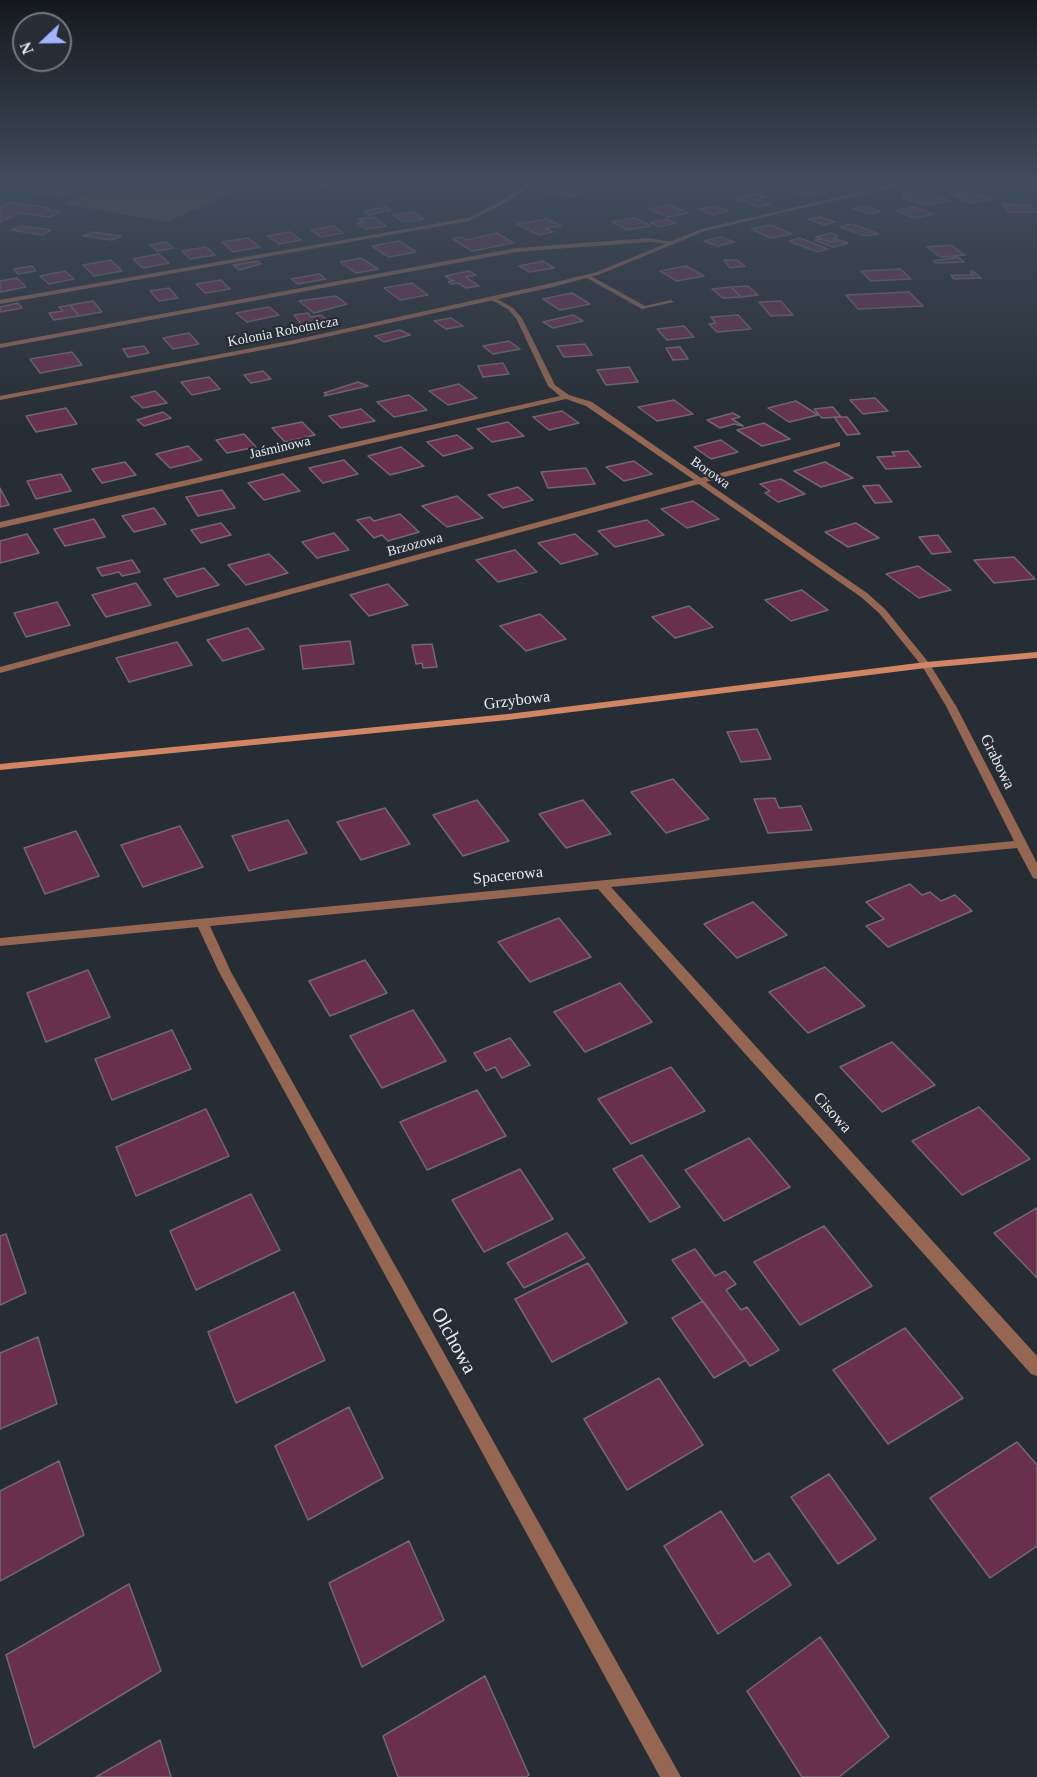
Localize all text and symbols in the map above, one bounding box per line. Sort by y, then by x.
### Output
north arrow [12,12,72,72]
text: N [17,40,37,57]
street label: Kolonia Robotnicza [226,313,340,351]
street label: Jaśminowa [248,433,312,463]
street label: Borowa [687,453,733,493]
street label: Brzozowa [385,530,445,560]
street label: Grzybowa [483,687,551,715]
street label: Grabowa [976,731,1018,793]
street label: Spacerowa [472,863,544,889]
street label: Cisowa [809,1089,855,1137]
street label: Olchowa [425,1304,481,1378]

